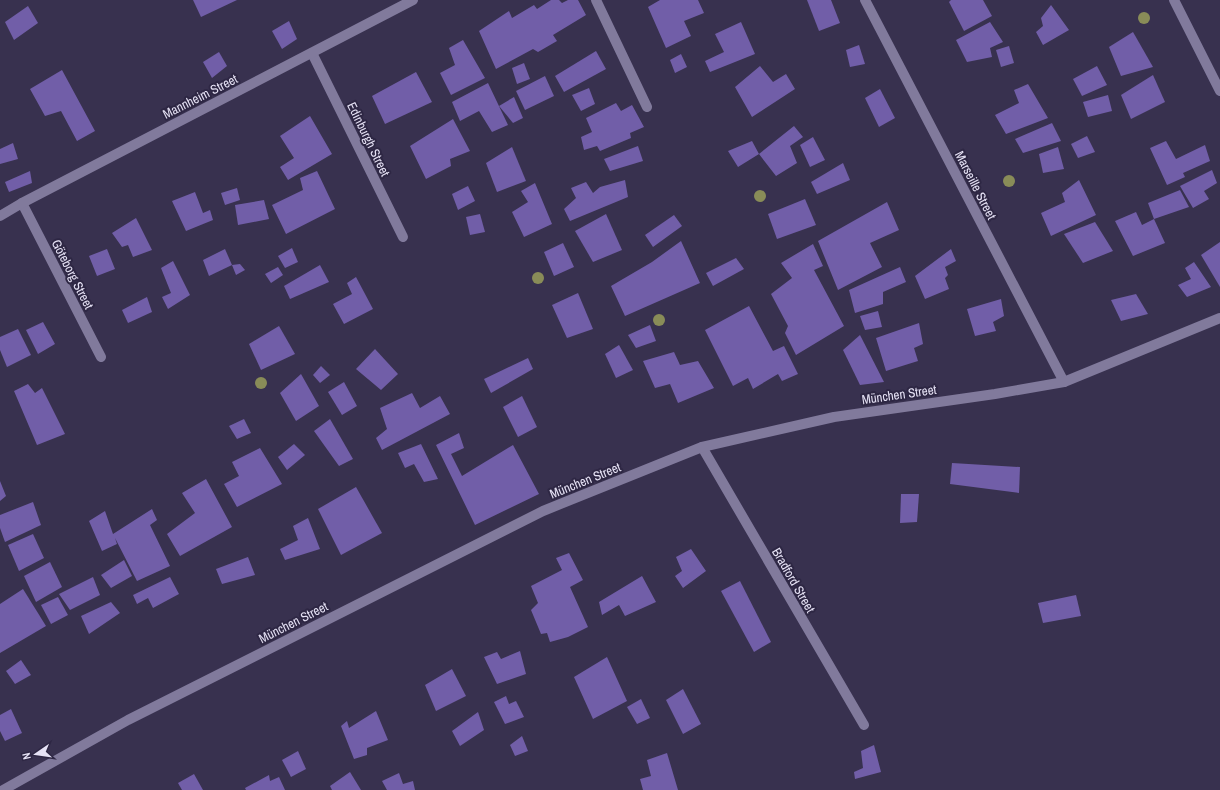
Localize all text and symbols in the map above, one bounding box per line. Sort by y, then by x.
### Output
street label: Mannheim Street [160,70,241,123]
street label: Edinburgh Street [343,99,394,179]
street label: Marseille Street [951,148,1000,222]
street label: Göteborg Street [48,237,97,312]
street label: München Street [861,381,938,408]
street label: München Street [547,458,623,502]
street label: Bradford Street [768,545,819,616]
street label: München Street [256,598,331,647]
north arrow [16,734,56,774]
text: N [19,752,34,761]

